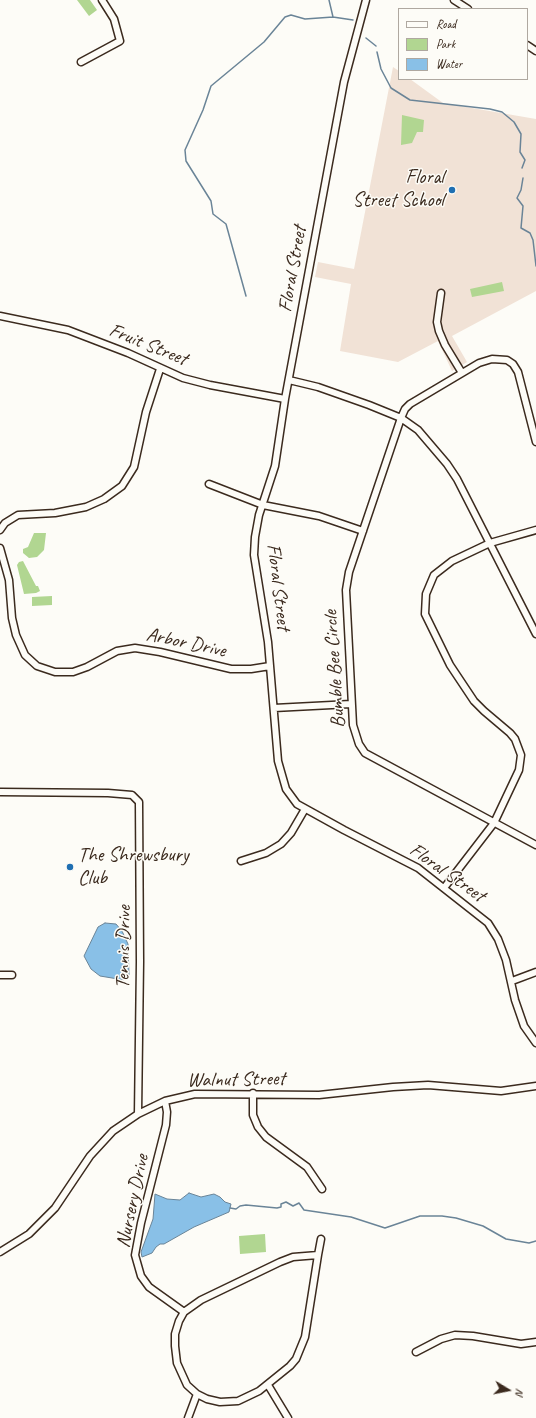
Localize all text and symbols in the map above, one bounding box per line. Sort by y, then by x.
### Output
legend [398,8,528,80]
text: Road [436,16,456,32]
text: Park [436,36,455,52]
text: Water [436,56,462,72]
place label: Floral Street School [353,166,444,213]
marker: Floral Street School [447,185,457,195]
street label: Floral Street [274,224,312,314]
street label: Fruit Street [105,318,191,372]
street label: Floral Street [261,542,295,632]
street label: Bumble Bee Circle [319,609,351,729]
street label: Arbor Drive [144,623,228,663]
street label: Floral Street [405,838,489,908]
place label: The Shrewsbury Club [78,844,189,891]
marker: The Shrewsbury Club [65,862,75,872]
street label: Tennis Drive [111,905,137,989]
street label: Walnut Street [187,1067,285,1093]
street label: Nursery Drive [111,1152,155,1250]
north arrow [488,1370,528,1410]
text: N [512,1388,527,1397]

